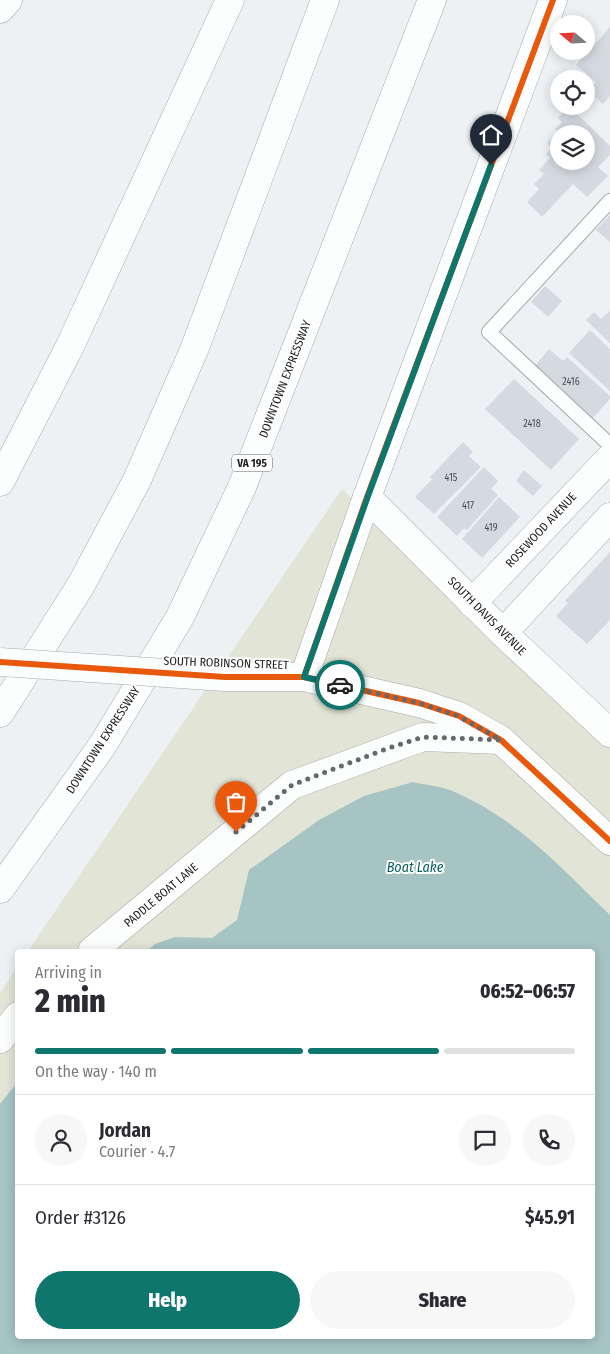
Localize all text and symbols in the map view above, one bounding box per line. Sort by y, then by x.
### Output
north arrow [550,15,595,60]
map controls [550,15,595,170]
button: locate [550,70,595,115]
pin [470,114,512,165]
icon: home [477,121,505,149]
button: layers [550,125,595,170]
street label: DOWNTOWN EXPRESSWAY [256,318,314,440]
house number: 2416 [562,376,580,388]
house number: 2418 [523,418,541,430]
road number: VA 195 [232,454,272,472]
house number: 415 [445,472,458,484]
street label: ROSEWOOD AVENUE [503,489,580,570]
house number: 417 [462,500,474,512]
house number: 419 [484,522,498,534]
street label: SOUTH DAVIS AVENUE [445,574,529,658]
street label: SOUTH ROBINSON STREET [163,654,289,672]
courier [315,660,365,710]
icon: car [326,671,354,699]
street label: DOWNTOWN EXPRESSWAY [63,684,143,796]
pin [215,781,257,832]
icon: bag [222,788,250,816]
water label: Boat Lake [387,859,444,876]
street label: PADDLE BOAT LANE [121,860,201,930]
text: Arriving in [35,963,102,982]
text: 06:52–06:57 [480,980,575,1003]
text: 2 min [35,982,106,1020]
text: On the way · 140 m [35,1062,157,1081]
button: person [35,1114,87,1166]
button: chat [459,1114,511,1166]
button: phone [523,1114,575,1166]
text: Jordan [99,1119,151,1142]
text: Courier · 4.7 [99,1142,175,1161]
text: Order #3126 [35,1206,126,1229]
text: $45.91 [525,1206,575,1229]
button: Help [35,1271,300,1329]
button: Share [310,1271,575,1329]

